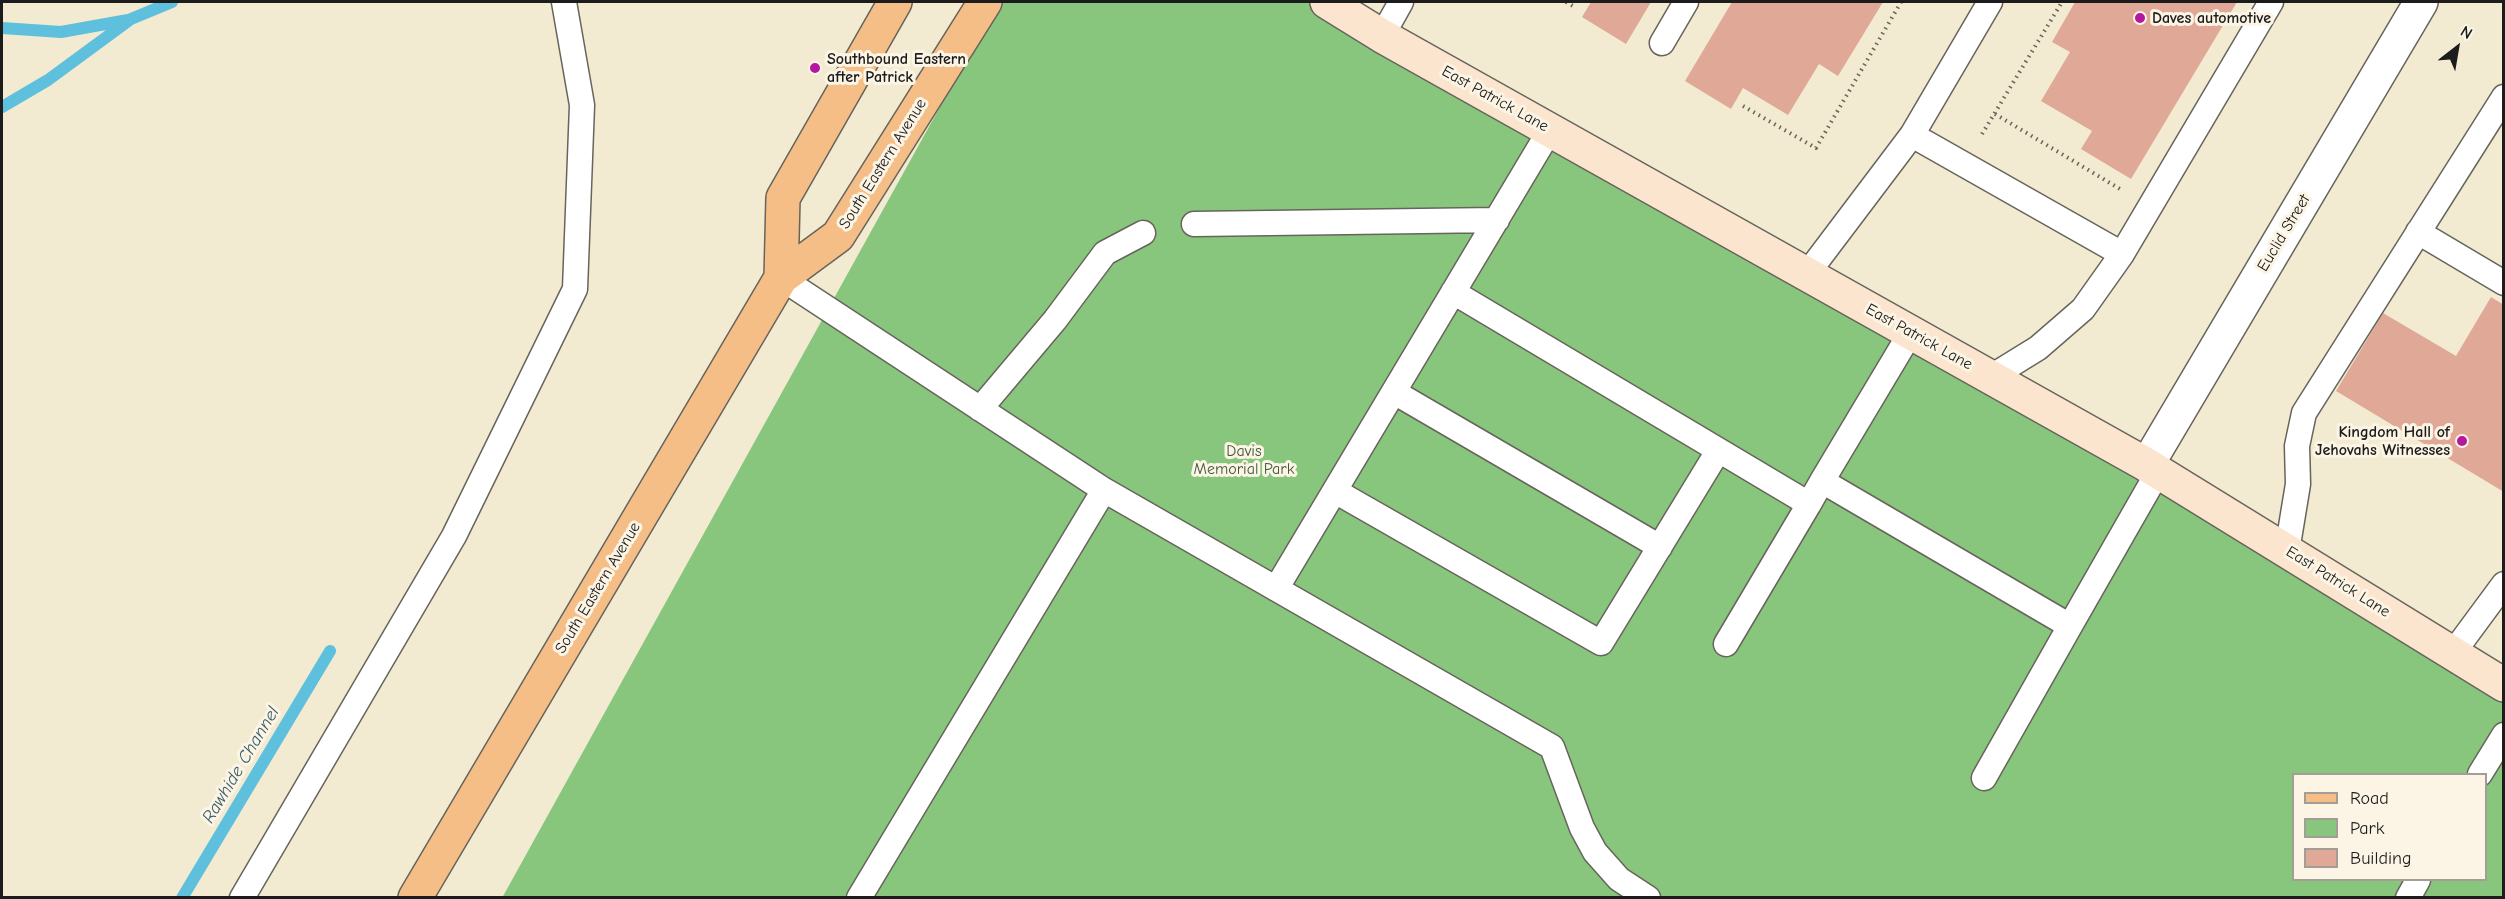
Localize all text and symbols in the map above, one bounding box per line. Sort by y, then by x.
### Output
place label: Daves automotive [2152,8,2271,28]
marker: Daves automotive [2133,11,2147,25]
north arrow [2427,18,2487,78]
text: N [2457,22,2475,43]
place label: Southbound Eastern after Patrick [827,49,966,87]
marker: Southbound Eastern after Patrick [808,61,822,75]
street label: East Patrick Lane [1438,62,1552,136]
street label: South Eastern Avenue [835,95,931,233]
street label: Euclid Street [2253,191,2315,275]
street label: East Patrick Lane [1862,300,1976,374]
place label: Kingdom Hall of Jehovahs Witnesses [2315,422,2450,460]
marker: Kingdom Hall of Jehovahs Witnesses [2455,434,2469,448]
park label: Davis Memorial Park [1194,441,1294,479]
street label: South Eastern Avenue [551,519,645,657]
street label: East Patrick Lane [2282,542,2394,622]
water label: Rawhide Channel [198,703,284,827]
legend [2292,773,2487,881]
text: Road [2350,788,2389,809]
text: Park [2350,818,2384,839]
text: Building [2350,848,2412,869]

